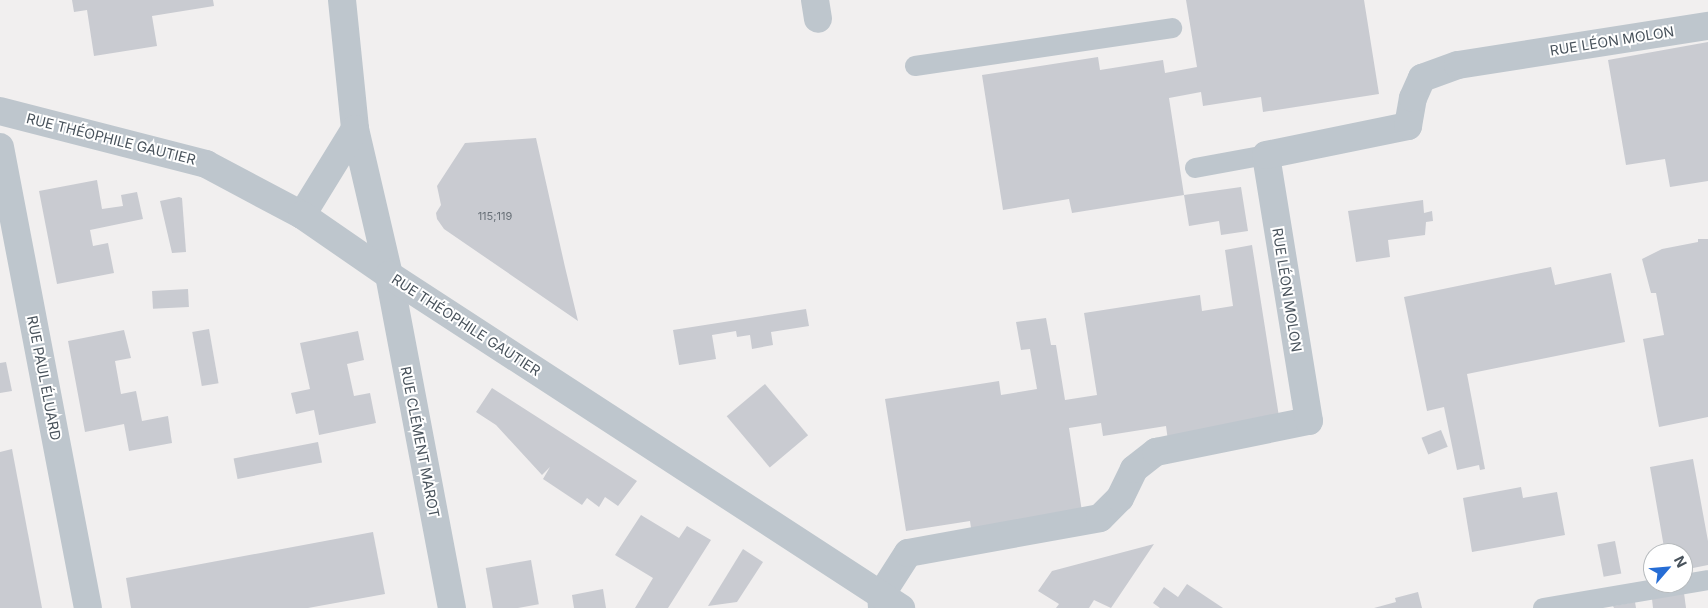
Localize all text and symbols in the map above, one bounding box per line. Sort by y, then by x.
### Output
street label: RUE LÉON MOLON [1549,23,1675,59]
street label: RUE THÉOPHILE GAUTIER [25,110,197,168]
house number: 115;119 [478,209,512,223]
street label: RUE LÉON MOLON [1269,227,1305,353]
street label: RUE THÉOPHILE GAUTIER [389,271,543,379]
street label: RUE PAUL ÉLUARD [24,314,64,442]
street label: RUE CLÉMENT MAROT [397,365,443,519]
north arrow [1643,543,1693,593]
text: N [1671,553,1691,570]

